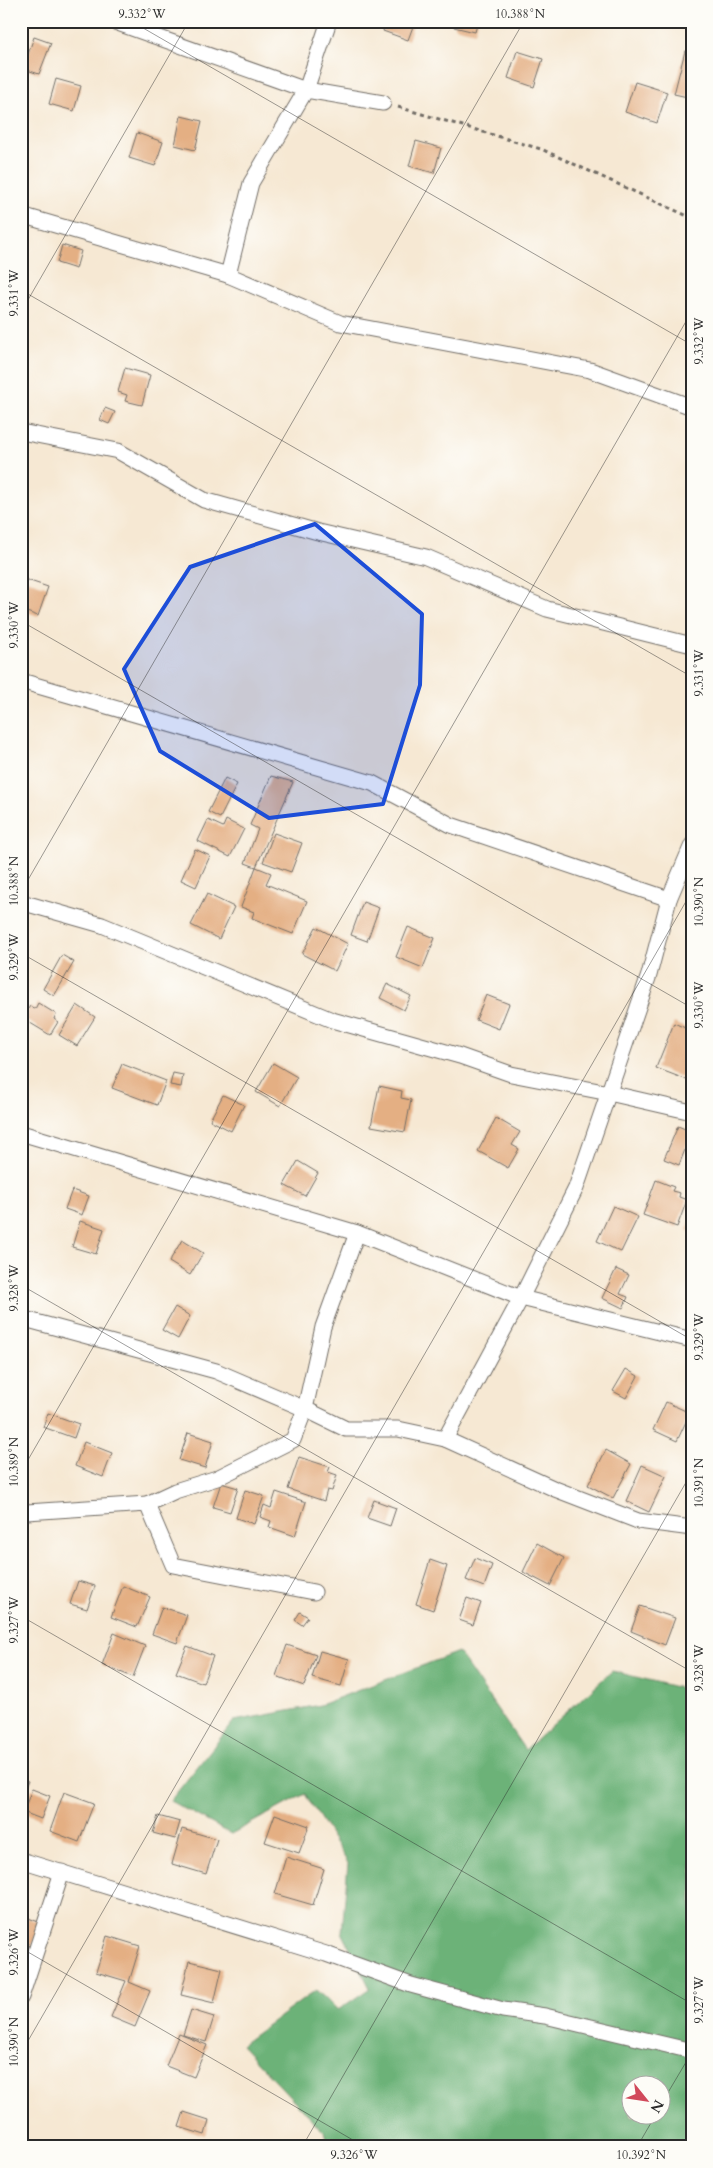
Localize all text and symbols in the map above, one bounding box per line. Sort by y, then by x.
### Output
text: 9.332°W [118,6,166,22]
text: 10.388°N [495,6,546,22]
text: 9.331°W [6,269,22,317]
text: 9.332°W [691,317,707,365]
text: 9.330°W [6,601,22,649]
text: 9.331°W [691,649,707,697]
text: 10.388°N [6,855,22,906]
text: 10.390°N [691,876,707,927]
text: 9.329°W [6,933,22,981]
text: 9.330°W [691,981,707,1029]
text: 9.328°W [6,1264,22,1312]
text: 9.329°W [691,1313,707,1361]
text: 10.389°N [6,1436,22,1487]
text: 10.391°N [691,1457,707,1508]
text: 9.327°W [6,1596,22,1644]
text: 9.328°W [691,1644,707,1692]
text: 9.326°W [6,1928,22,1976]
text: 9.327°W [691,1976,707,2024]
text: 10.390°N [6,2016,22,2067]
north arrow [620,2076,670,2126]
text: N [646,2096,668,2116]
text: 9.326°W [330,2147,378,2163]
text: 10.392°N [616,2147,667,2163]

